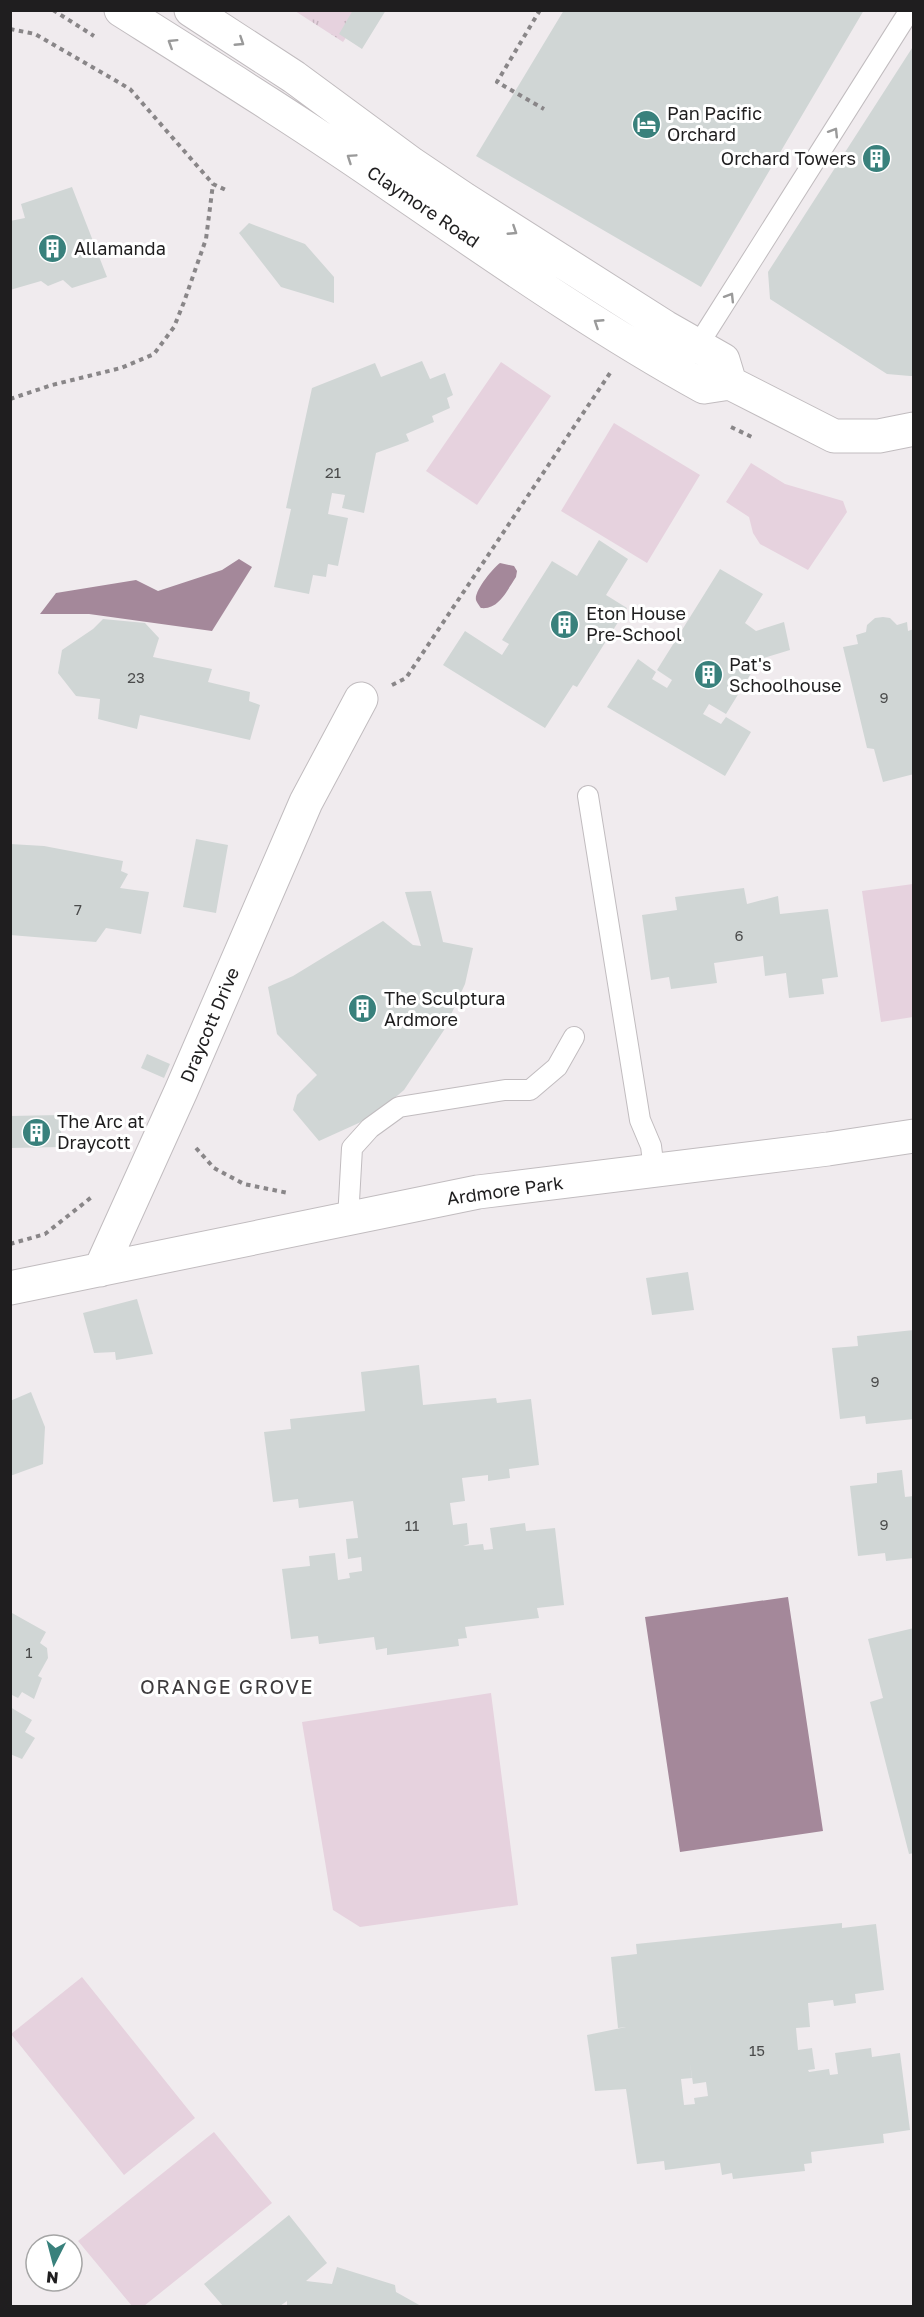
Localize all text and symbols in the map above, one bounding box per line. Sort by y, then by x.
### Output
one-way arrow [233,35,244,46]
one-way arrow [168,38,178,50]
place label: Pan Pacific Orchard [667,102,762,145]
hotel icon: Pan Pacific Orchard [630,108,662,140]
one-way arrow [827,128,838,139]
building icon: Orchard Towers [861,143,893,175]
place label: Orchard Towers [721,147,856,169]
one-way arrow [347,154,358,165]
street label: Claymore Road [363,161,484,252]
one-way arrow [507,223,518,234]
building icon: Allamanda [37,233,69,265]
place label: Allamanda [74,237,166,259]
one-way arrow [723,293,734,304]
one-way arrow [593,319,604,330]
house number: 21 [325,463,341,481]
place label: Eton House Pre-School [586,602,686,645]
building icon: Eton House Pre-School [549,608,581,640]
place label: Pat's Schoolhouse [729,653,842,696]
building icon: Pat's Schoolhouse [692,659,724,691]
house number: 23 [127,668,145,686]
house number: 9 [879,688,889,706]
house number: 7 [74,900,82,918]
house number: 6 [734,926,744,944]
street label: Draycott Drive [175,964,243,1085]
place label: The Sculptura Ardmore [384,987,505,1030]
building icon: The Sculptura Ardmore [347,993,379,1025]
place label: The Arc at Draycott [57,1110,145,1153]
building icon: The Arc at Draycott [20,1116,52,1148]
street label: Ardmore Park [445,1171,565,1209]
house number: 9 [870,1372,880,1390]
house number: 9 [879,1515,889,1533]
house number: 11 [405,1516,419,1534]
house number: 1 [25,1643,33,1661]
district label: ORANGE GROVE [140,1674,314,1698]
house number: 15 [749,2041,765,2059]
north arrow [24,2233,84,2293]
text: N [45,2267,60,2288]

